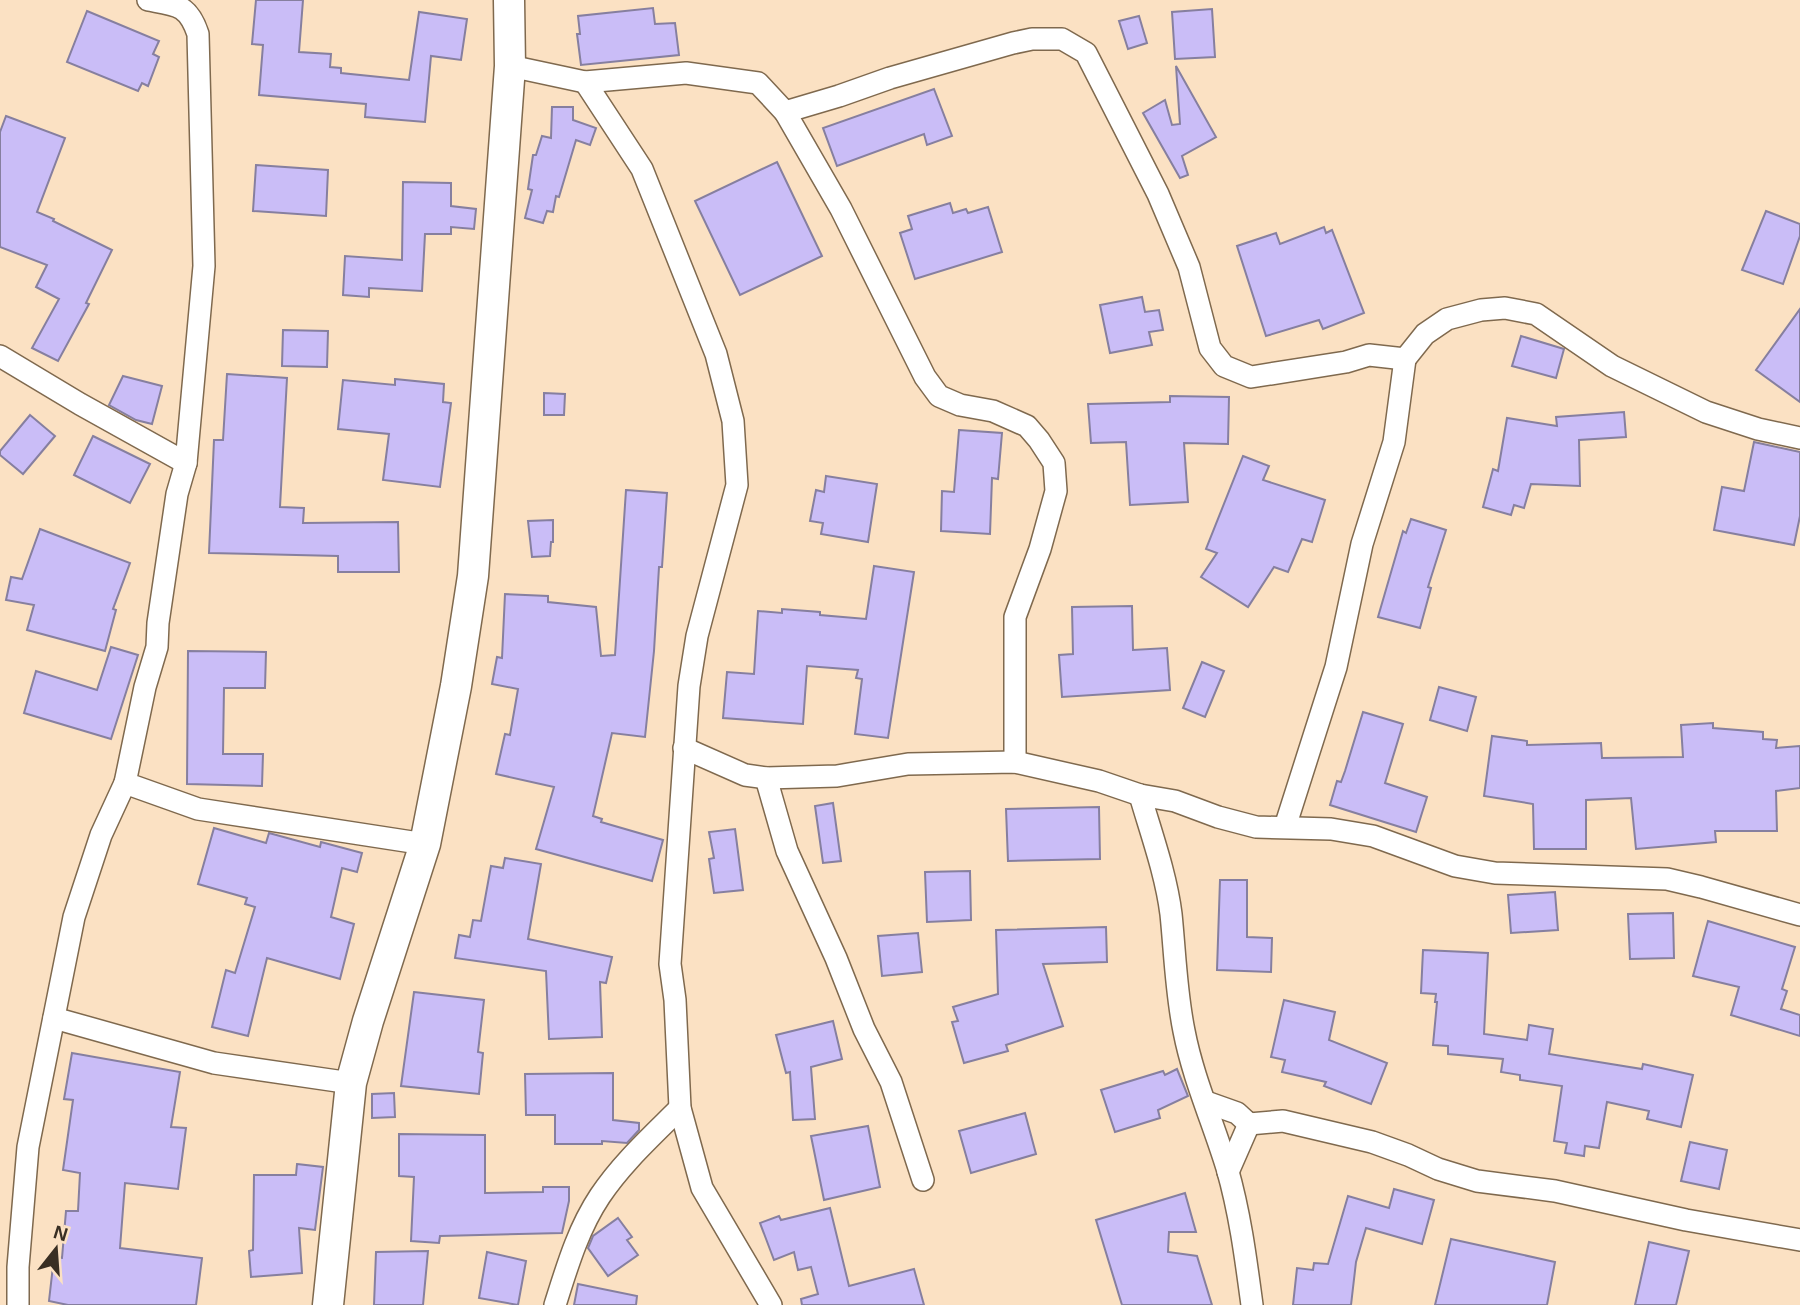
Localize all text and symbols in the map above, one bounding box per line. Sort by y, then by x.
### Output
north arrow [21,1214,91,1284]
text: N [51,1221,70,1245]

